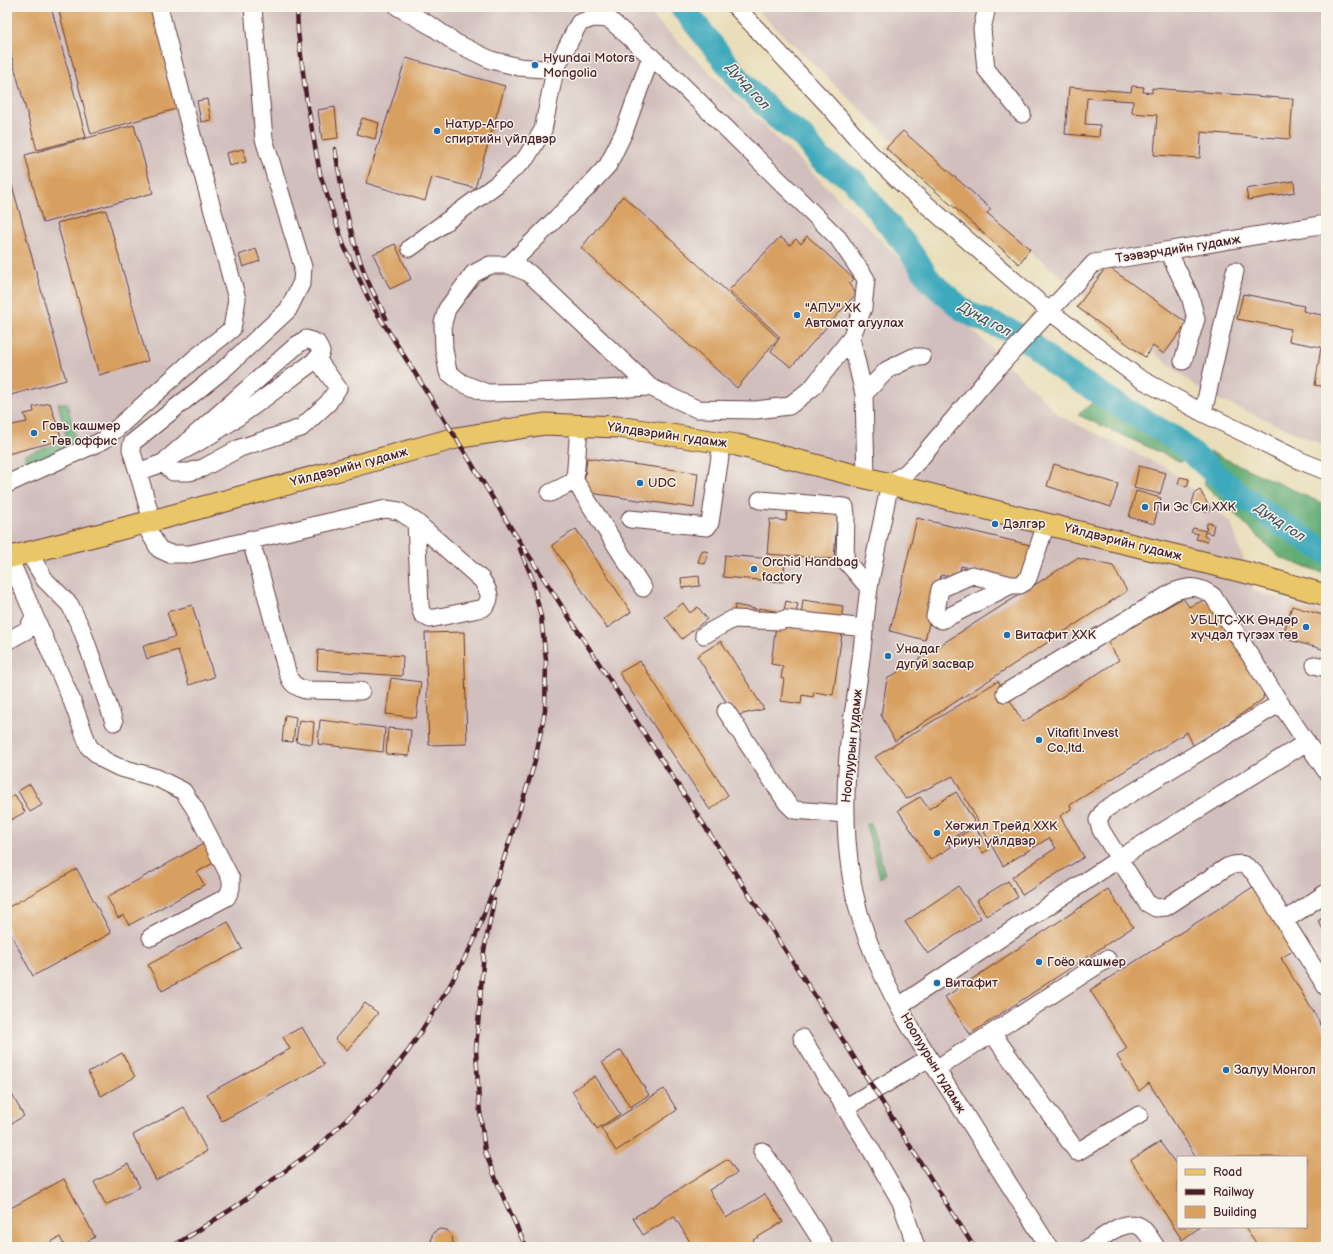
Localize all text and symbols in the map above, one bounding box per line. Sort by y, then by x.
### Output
place label: Hyundai Motors Mongolia [543,50,635,81]
water label: Дунд гол [722,58,774,113]
marker: Hyundai Motors Mongolia [530,60,540,70]
place label: Натур-Агро спиртийн үйлдвэр [445,116,557,147]
marker: Натур-Агро спиртийн үйлдвэр [432,126,442,136]
street label: Тээвэрчдийн гудамж [1114,231,1243,267]
water label: Дунд гол [955,297,1014,340]
place label: "АПУ" ХК Автомат агуулах [804,300,904,331]
marker: "АПУ" ХК Автомат агуулах [792,310,802,320]
place label: Говь кашмер - Төв оффис [42,418,121,449]
street label: Yйлдвэрийн гудамж [605,419,729,451]
marker: Говь кашмер - Төв оффис [29,428,39,438]
street label: Yйлдвэрийн гудамж [288,443,410,491]
place label: UDC [648,475,676,491]
marker: UDC [635,478,645,488]
water label: Дунд гол [1251,498,1309,545]
place label: Пи Эс Си ХХК [1153,499,1237,515]
marker: Пи Эс Си ХХК [1140,502,1150,512]
place label: Дэлгэр [1003,516,1046,532]
marker: Дэлгэр [990,519,1000,529]
street label: Yйлдвэрийн гудамж [1061,519,1185,565]
place label: Orchid Handbag factory [762,554,858,585]
marker: Orchid Handbag factory [749,564,759,574]
place label: УБЦТС-ХК Өндөр хүчдэл түгээх төв [1190,612,1299,643]
marker: УБЦТС-ХК Өндөр хүчдэл түгээх төв [1301,622,1311,632]
place label: Витафит ХХК [1015,627,1096,643]
marker: Витафит ХХК [1002,630,1012,640]
place label: Унадаг дугуй засвар [896,641,975,672]
marker: Унадаг дугуй засвар [883,651,893,661]
street label: Ноолуурын гудамж [838,687,866,804]
place label: Vitafit Invest Co.,ltd. [1047,725,1118,756]
marker: Vitafit Invest Co.,ltd. [1034,735,1044,745]
place label: Хөгжил Трейд ХХК Ариун үйлдвэр [944,818,1058,849]
marker: Хөгжил Трейд ХХК Ариун үйлдвэр [932,828,942,838]
place label: Гоёо кашмер [1047,954,1127,970]
marker: Гоёо кашмер [1034,957,1044,967]
place label: Витафит [945,975,998,991]
marker: Витафит [932,978,942,988]
street label: Ноолуурын гудамж [897,1010,970,1117]
place label: Залуу Монгол [1234,1062,1316,1078]
marker: Залуу Монгол [1221,1065,1231,1075]
legend [1177,1156,1307,1228]
text: Road [1213,1165,1242,1180]
text: Railway [1213,1185,1255,1200]
text: Building [1213,1205,1257,1220]

